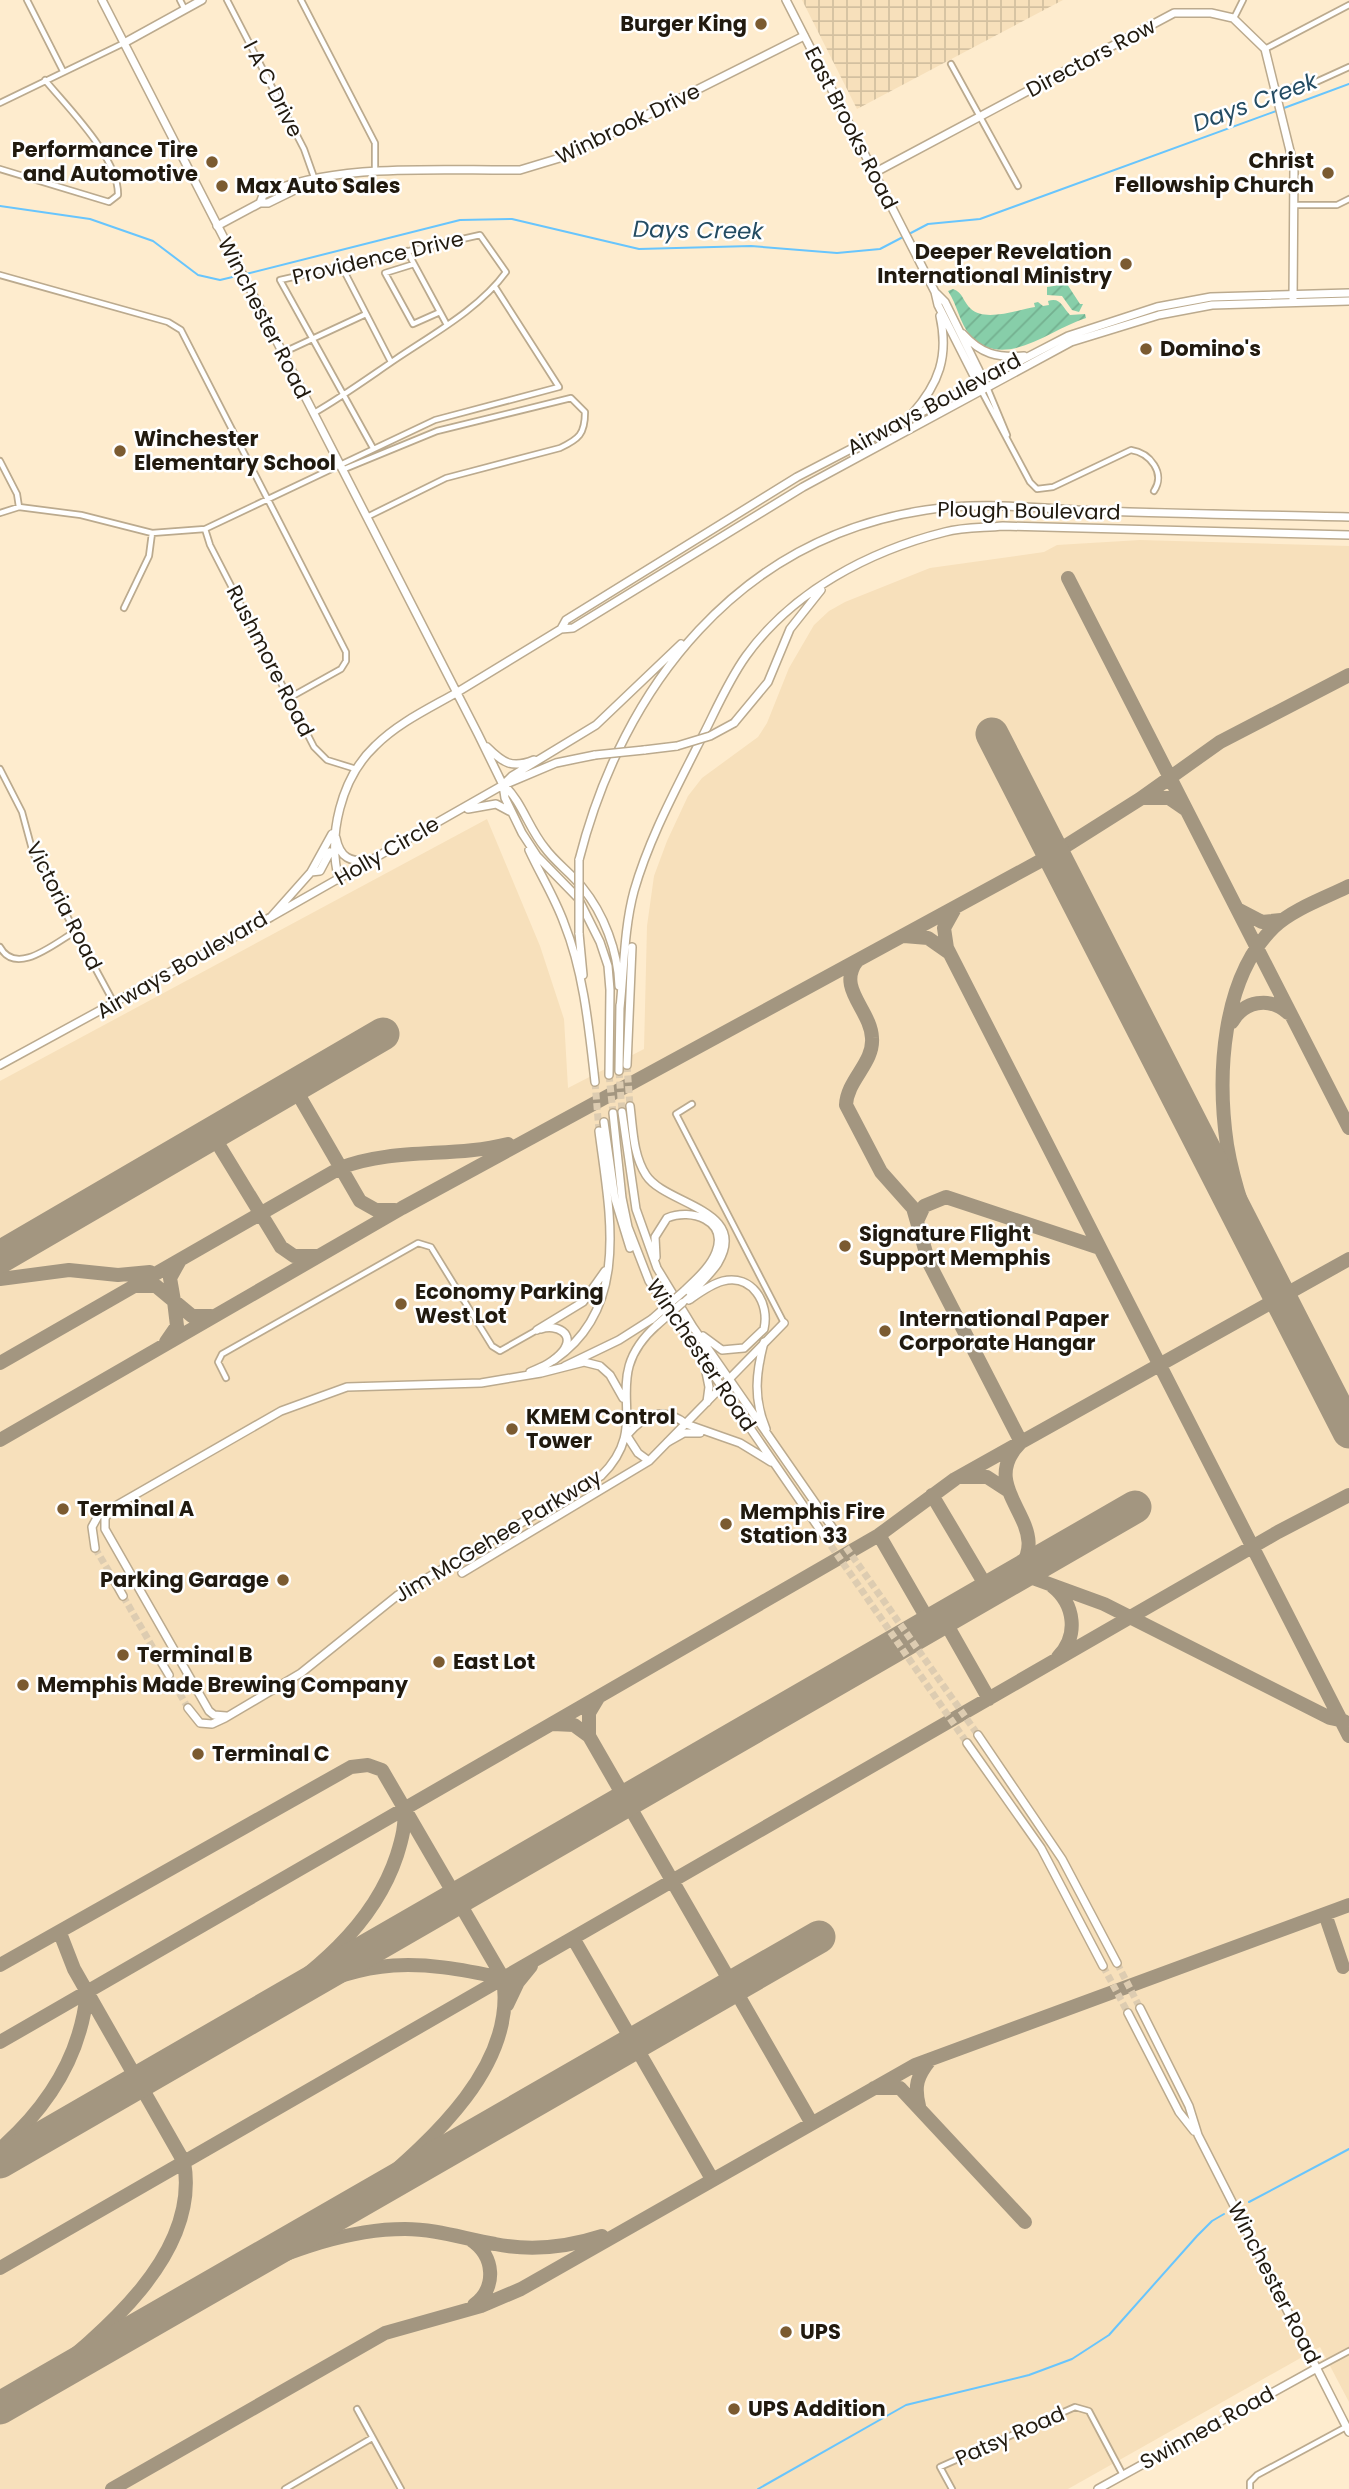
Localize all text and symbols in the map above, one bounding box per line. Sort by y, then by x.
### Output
place label: Burger King [620,9,747,38]
street label: Directors Row [1021,11,1160,104]
marker: Burger King [753,16,769,32]
street label: I A C Drive [237,35,310,142]
street label: East Brooks Road [798,42,905,214]
water label: Days Creek [1188,64,1323,139]
street label: Winbrook Drive [551,76,705,171]
place label: Performance Tire and Automotive [12,135,198,188]
place label: Christ Fellowship Church [1115,146,1314,199]
marker: Performance Tire and Automotive [204,154,220,170]
marker: Christ Fellowship Church [1320,165,1336,181]
place label: Max Auto Sales [236,171,400,200]
marker: Max Auto Sales [214,178,230,194]
water label: Days Creek [633,213,765,247]
street label: Providence Drive [289,224,466,291]
street label: Winchester Road [211,232,318,404]
place label: Deeper Revelation International Ministry [877,237,1113,290]
marker: Deeper Revelation International Ministry [1118,256,1134,272]
place label: Domino's [1160,334,1261,363]
marker: Domino's [1138,341,1154,357]
street label: Airways Boulevard [842,345,1026,462]
place label: Winchester Elementary School [134,424,336,477]
marker: Winchester Elementary School [112,443,128,459]
street label: Plough Boulevard [937,494,1121,527]
street label: Rushmore Road [220,580,321,742]
street label: Holly Circle [329,809,444,892]
street label: Victoria Road [20,837,109,975]
street label: Airways Boulevard [91,904,273,1025]
place label: Signature Flight Support Memphis [859,1219,1051,1272]
marker: Signature Flight Support Memphis [837,1238,853,1254]
street label: Winchester Road [640,1273,763,1437]
place label: Economy Parking West Lot [415,1277,604,1330]
marker: Economy Parking West Lot [393,1296,409,1312]
place label: International Paper Corporate Hangar [899,1304,1109,1357]
marker: International Paper Corporate Hangar [877,1323,893,1339]
place label: KMEM Control Tower [526,1402,676,1455]
marker: KMEM Control Tower [504,1421,520,1437]
street label: Jim McGehee Parkway [389,1462,607,1609]
place label: Terminal A [77,1494,195,1523]
place label: Memphis Fire Station 33 [740,1497,885,1550]
marker: Terminal A [55,1501,71,1517]
marker: Memphis Fire Station 33 [718,1516,734,1532]
place label: Parking Garage [100,1565,269,1594]
marker: Parking Garage [275,1572,291,1588]
place label: Terminal B [137,1640,253,1669]
marker: Terminal B [115,1647,131,1663]
place label: East Lot [453,1647,535,1676]
marker: East Lot [431,1654,447,1670]
place label: Memphis Made Brewing Company [37,1670,409,1699]
marker: Memphis Made Brewing Company [15,1677,31,1693]
place label: Terminal C [212,1739,330,1768]
marker: Terminal C [190,1746,206,1762]
street label: Winchester Road [1221,2197,1328,2369]
place label: UPS [800,2317,841,2346]
marker: UPS [778,2324,794,2340]
street label: Swinnea Road [1135,2379,1279,2476]
place label: UPS Addition [748,2394,886,2423]
street label: Patsy Road [950,2399,1069,2473]
marker: UPS Addition [726,2401,742,2417]

